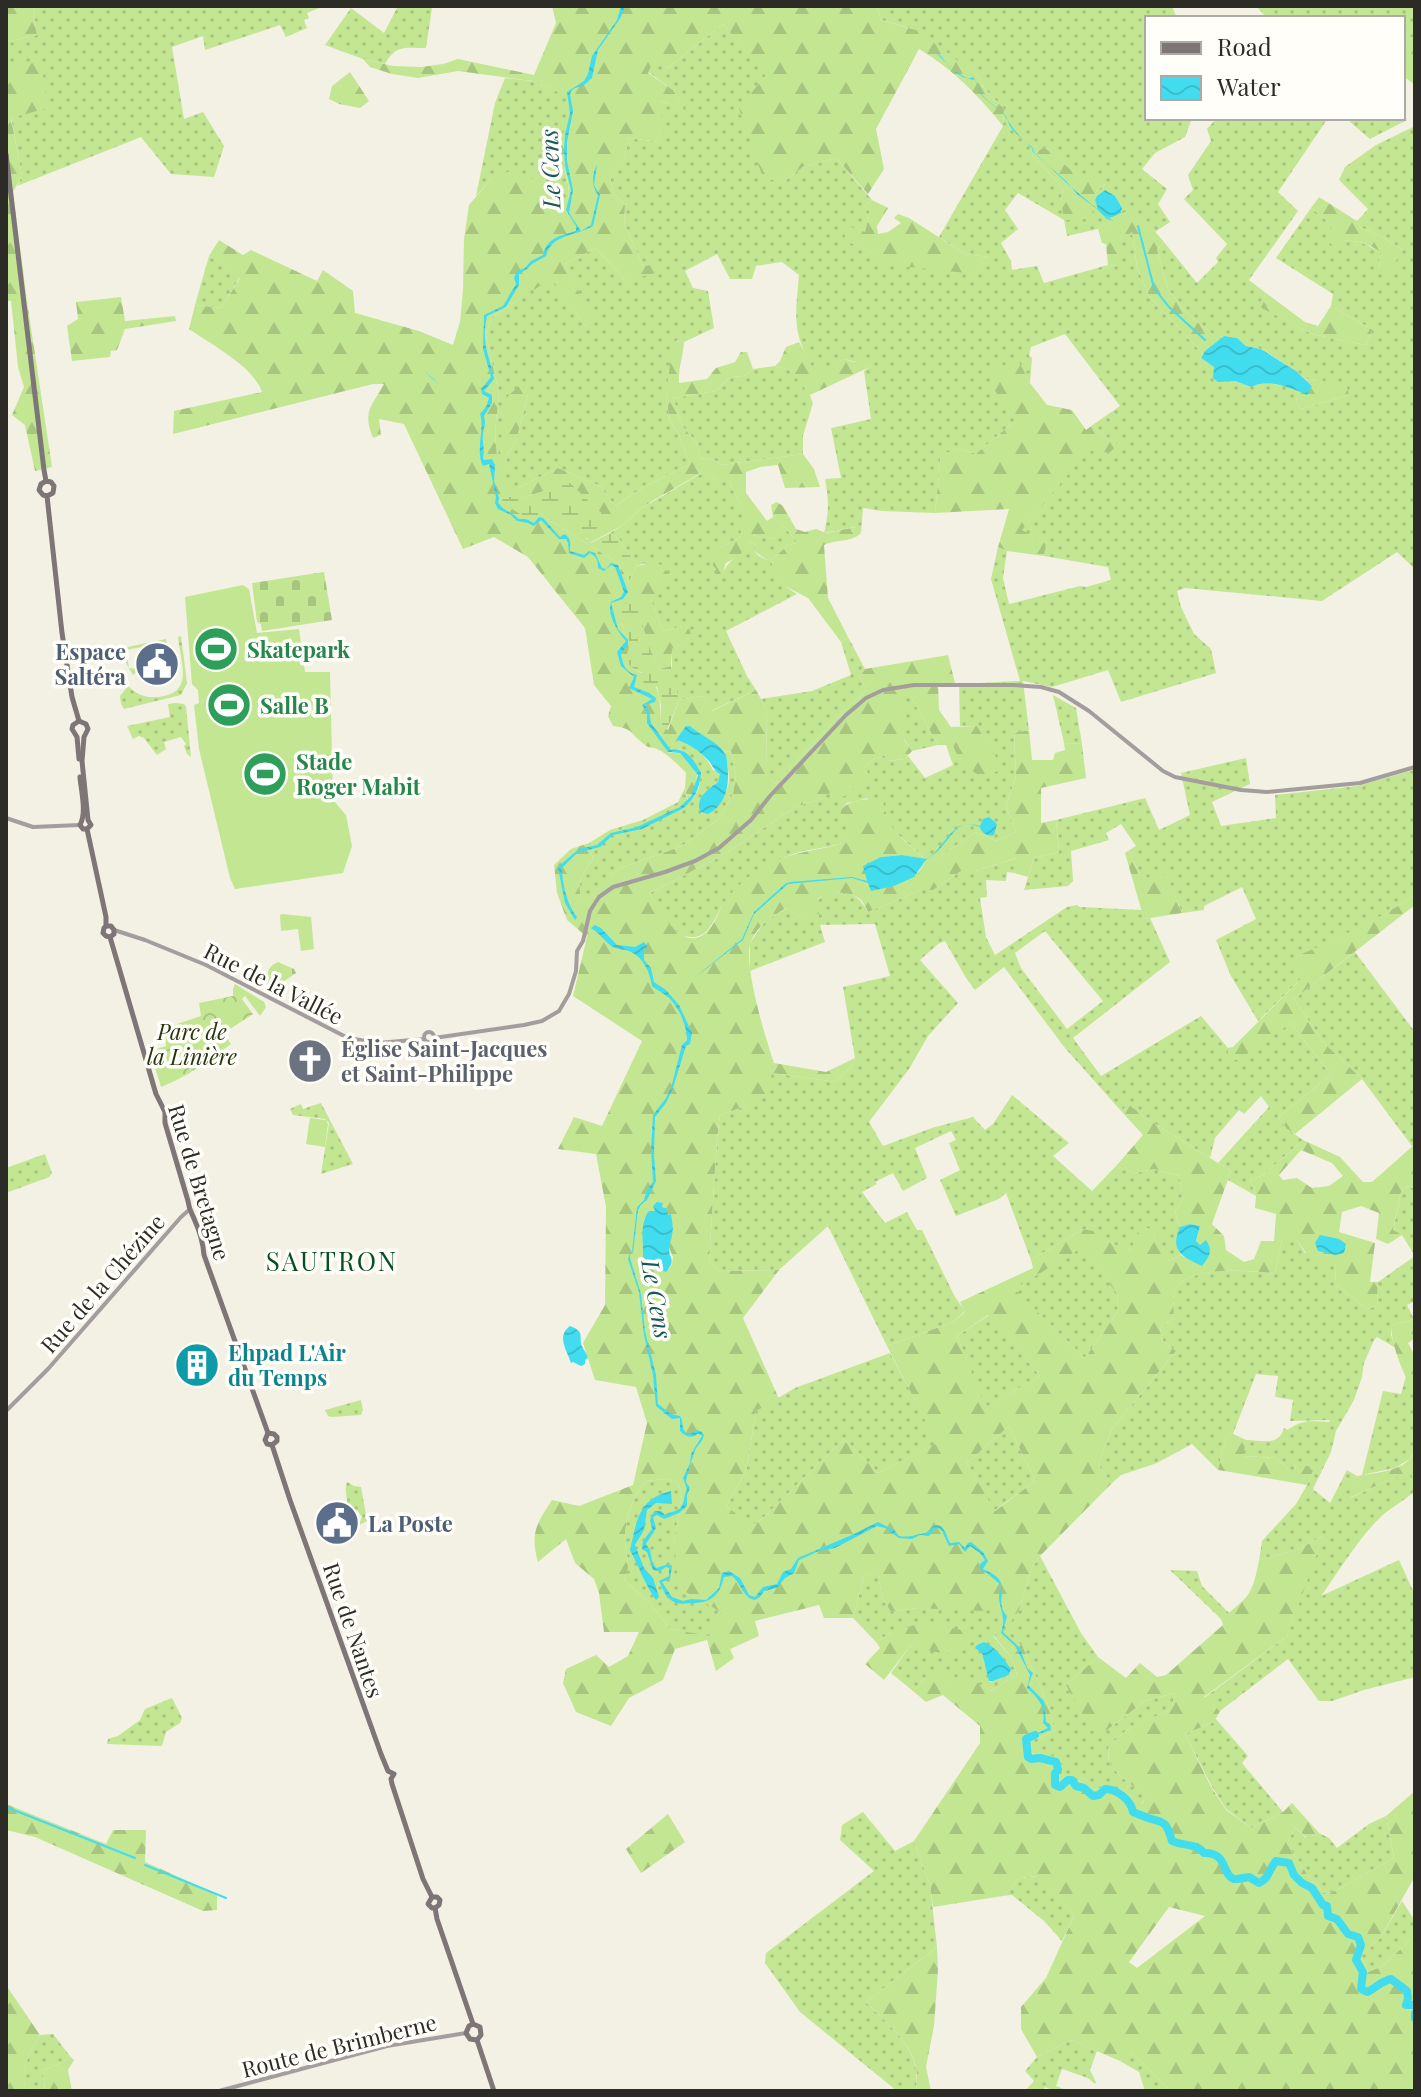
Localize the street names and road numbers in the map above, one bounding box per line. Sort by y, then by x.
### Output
street label: Rue de la Vallée [199,935,349,1031]
street label: Rue de Bretagne [162,1100,238,1264]
street label: Rue de la Chézine [33,1207,171,1359]
street label: Rue de Nantes [317,1558,391,1702]
street label: Route de Brimberne [238,2006,440,2084]

